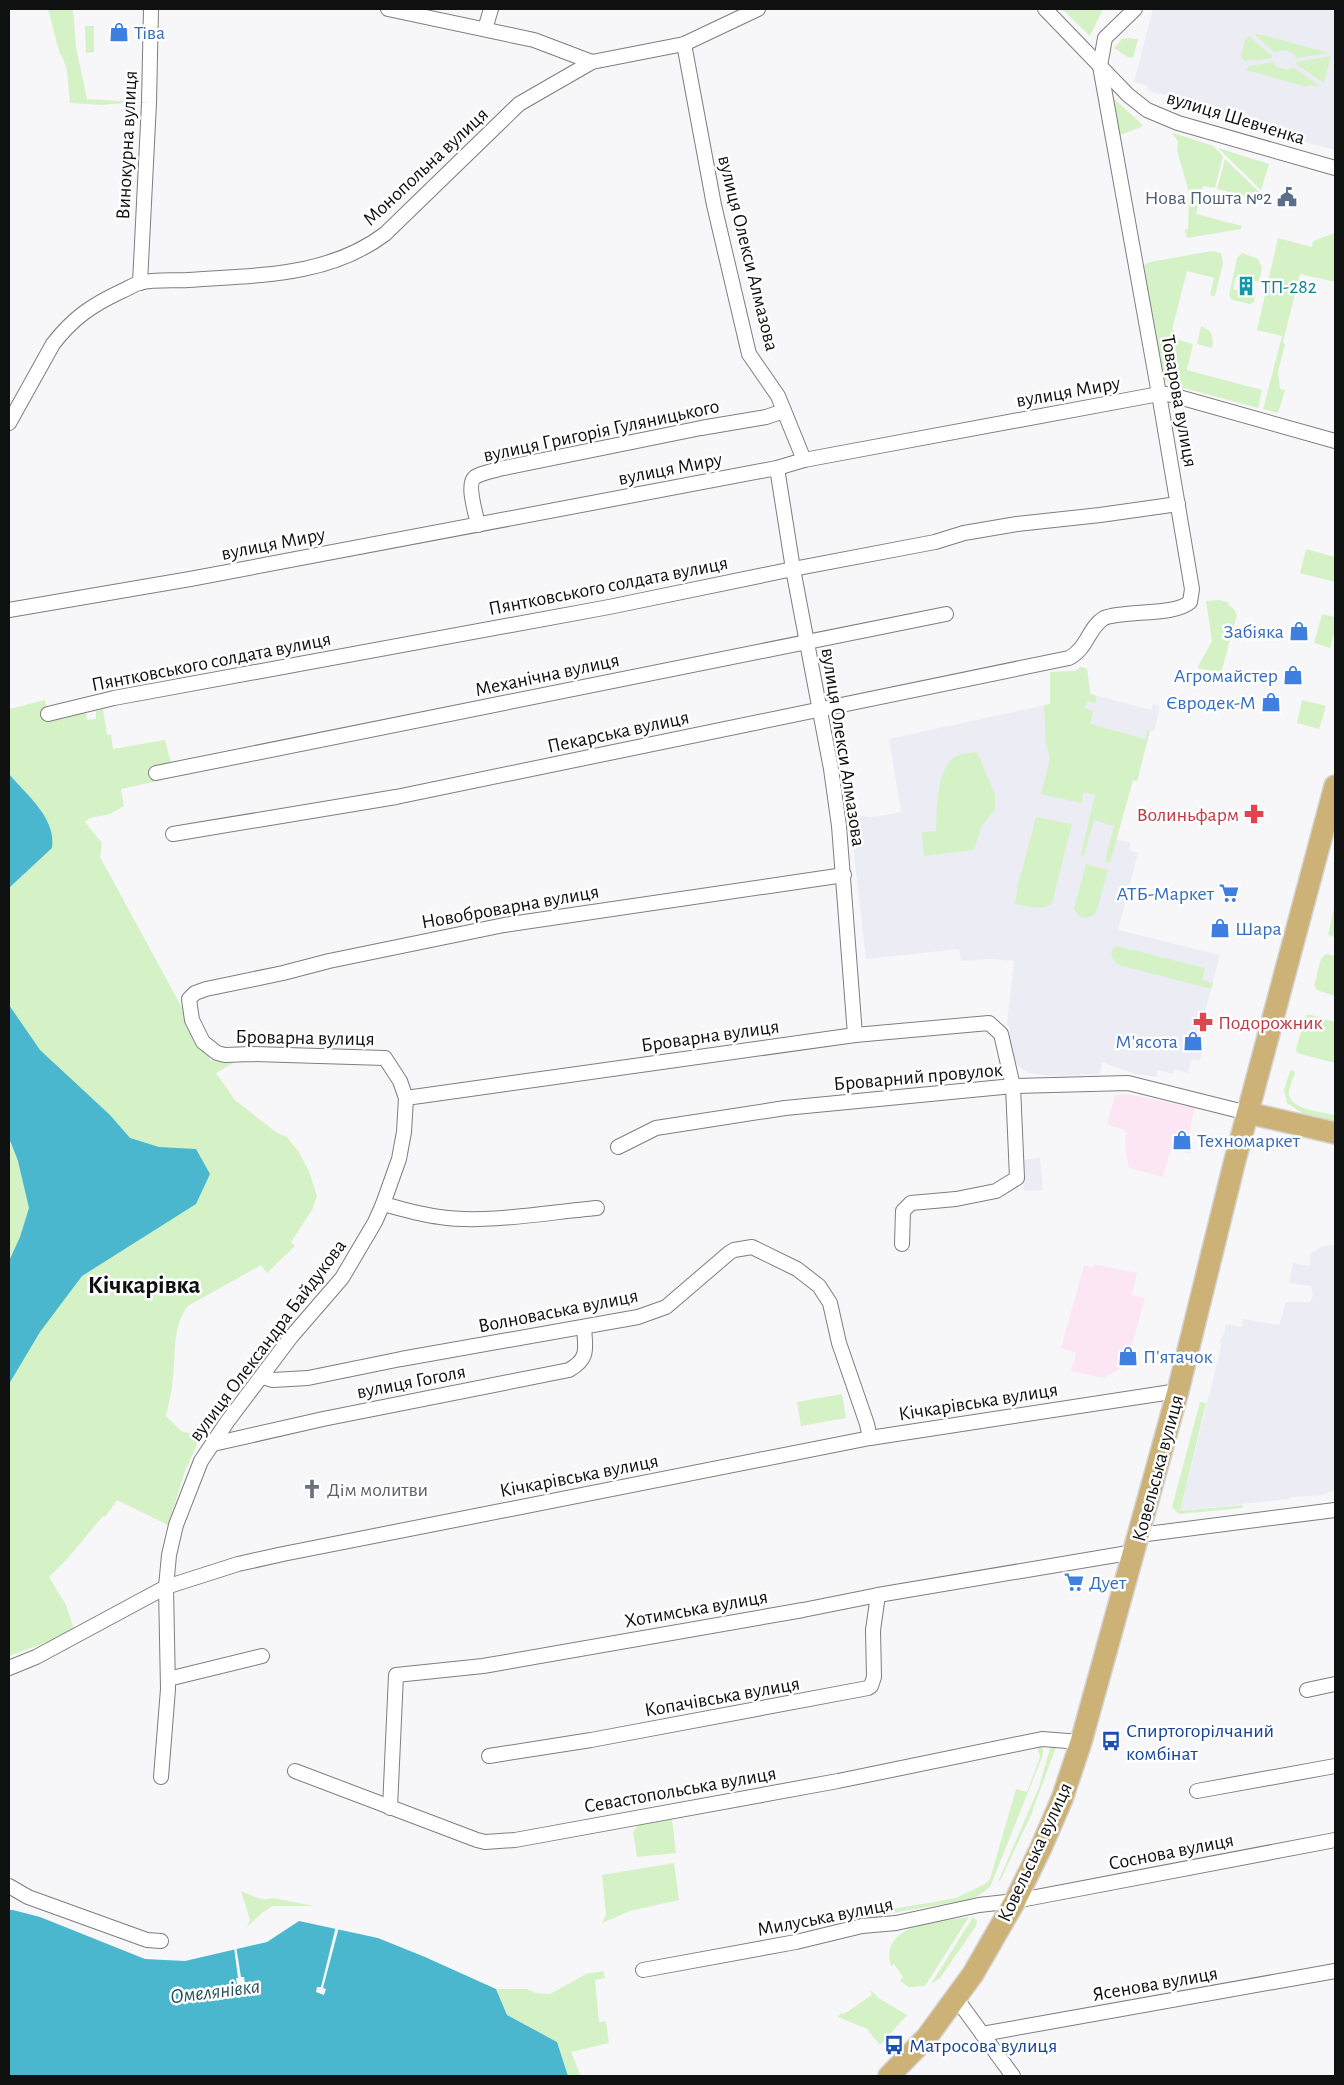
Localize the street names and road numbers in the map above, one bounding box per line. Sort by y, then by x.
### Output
street label: Винокурна вулиця [113,70,141,220]
street label: вулиця Шевченка [1164,87,1307,149]
street label: Монопольна вулиця [359,104,492,230]
street label: вулиця Олекси Алмазова [714,153,782,353]
street label: Товарова вулиця [1158,333,1201,469]
street label: вулиця Миру [1015,373,1122,411]
street label: вулиця Григорія Гуляницького [481,396,721,466]
street label: вулиця Миру [617,449,724,489]
street label: вулиця Миру [220,524,327,564]
street label: Пянтковського солдата вулиця [487,553,730,619]
street label: Пянтковського солдата вулиця [90,629,333,695]
street label: вулиця Олекси Алмазова [817,646,869,848]
street label: Механічна вулиця [473,650,621,700]
street label: Пекарська вулиця [546,707,691,757]
street label: Новоброварна вулиця [420,881,601,932]
street label: Броварна вулиця [640,1016,781,1056]
street label: Броварна вулиця [235,1027,375,1049]
street label: Броварний провулок [833,1060,1004,1094]
street label: вулиця Олександра Байдукова [185,1236,350,1445]
street label: Волноваська вулиця [476,1286,640,1336]
street label: вулиця Гоголя [355,1362,467,1402]
street label: Кічкарівська вулиця [897,1379,1059,1424]
street label: Ковельська вулиця [1129,1393,1187,1544]
street label: Кічкарівська вулиця [498,1451,660,1501]
street label: Хотимська вулиця [623,1587,769,1631]
street label: Копачівська вулиця [643,1673,801,1721]
street label: Севастопольська вулиця [583,1763,778,1817]
street label: Ковельська вулиця [994,1780,1076,1925]
street label: Соснова вулиця [1107,1830,1236,1874]
street label: Милуська вулиця [755,1894,895,1940]
street label: Ясенова вулиця [1091,1963,1219,2005]

